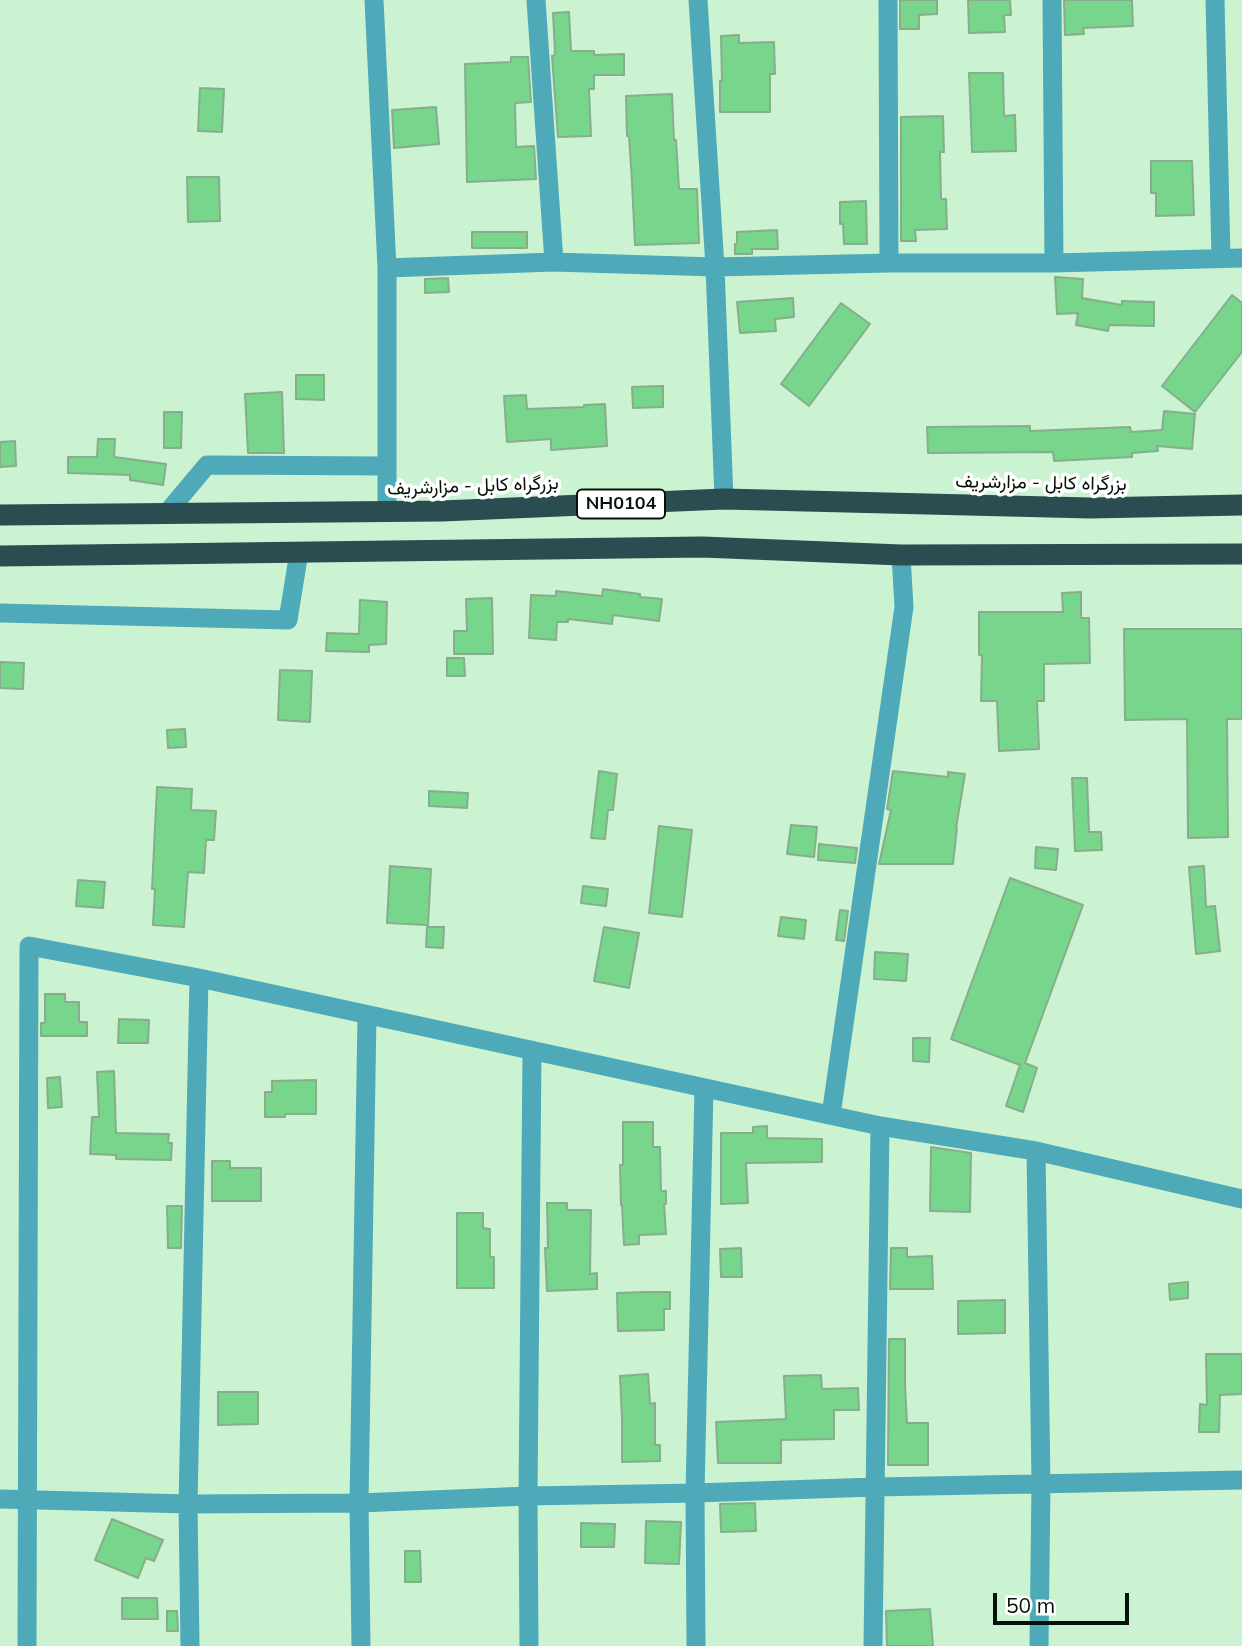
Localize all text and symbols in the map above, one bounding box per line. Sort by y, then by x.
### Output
street label: بزرگراه کابل - مزارشریف [955,470,1127,496]
street label: بزرگراه کابل - مزارشریف [387,472,559,500]
road number: NH0104 [577,490,665,518]
scale bar [997,1580,1134,1624]
text: 50 m [1006,1592,1055,1618]

